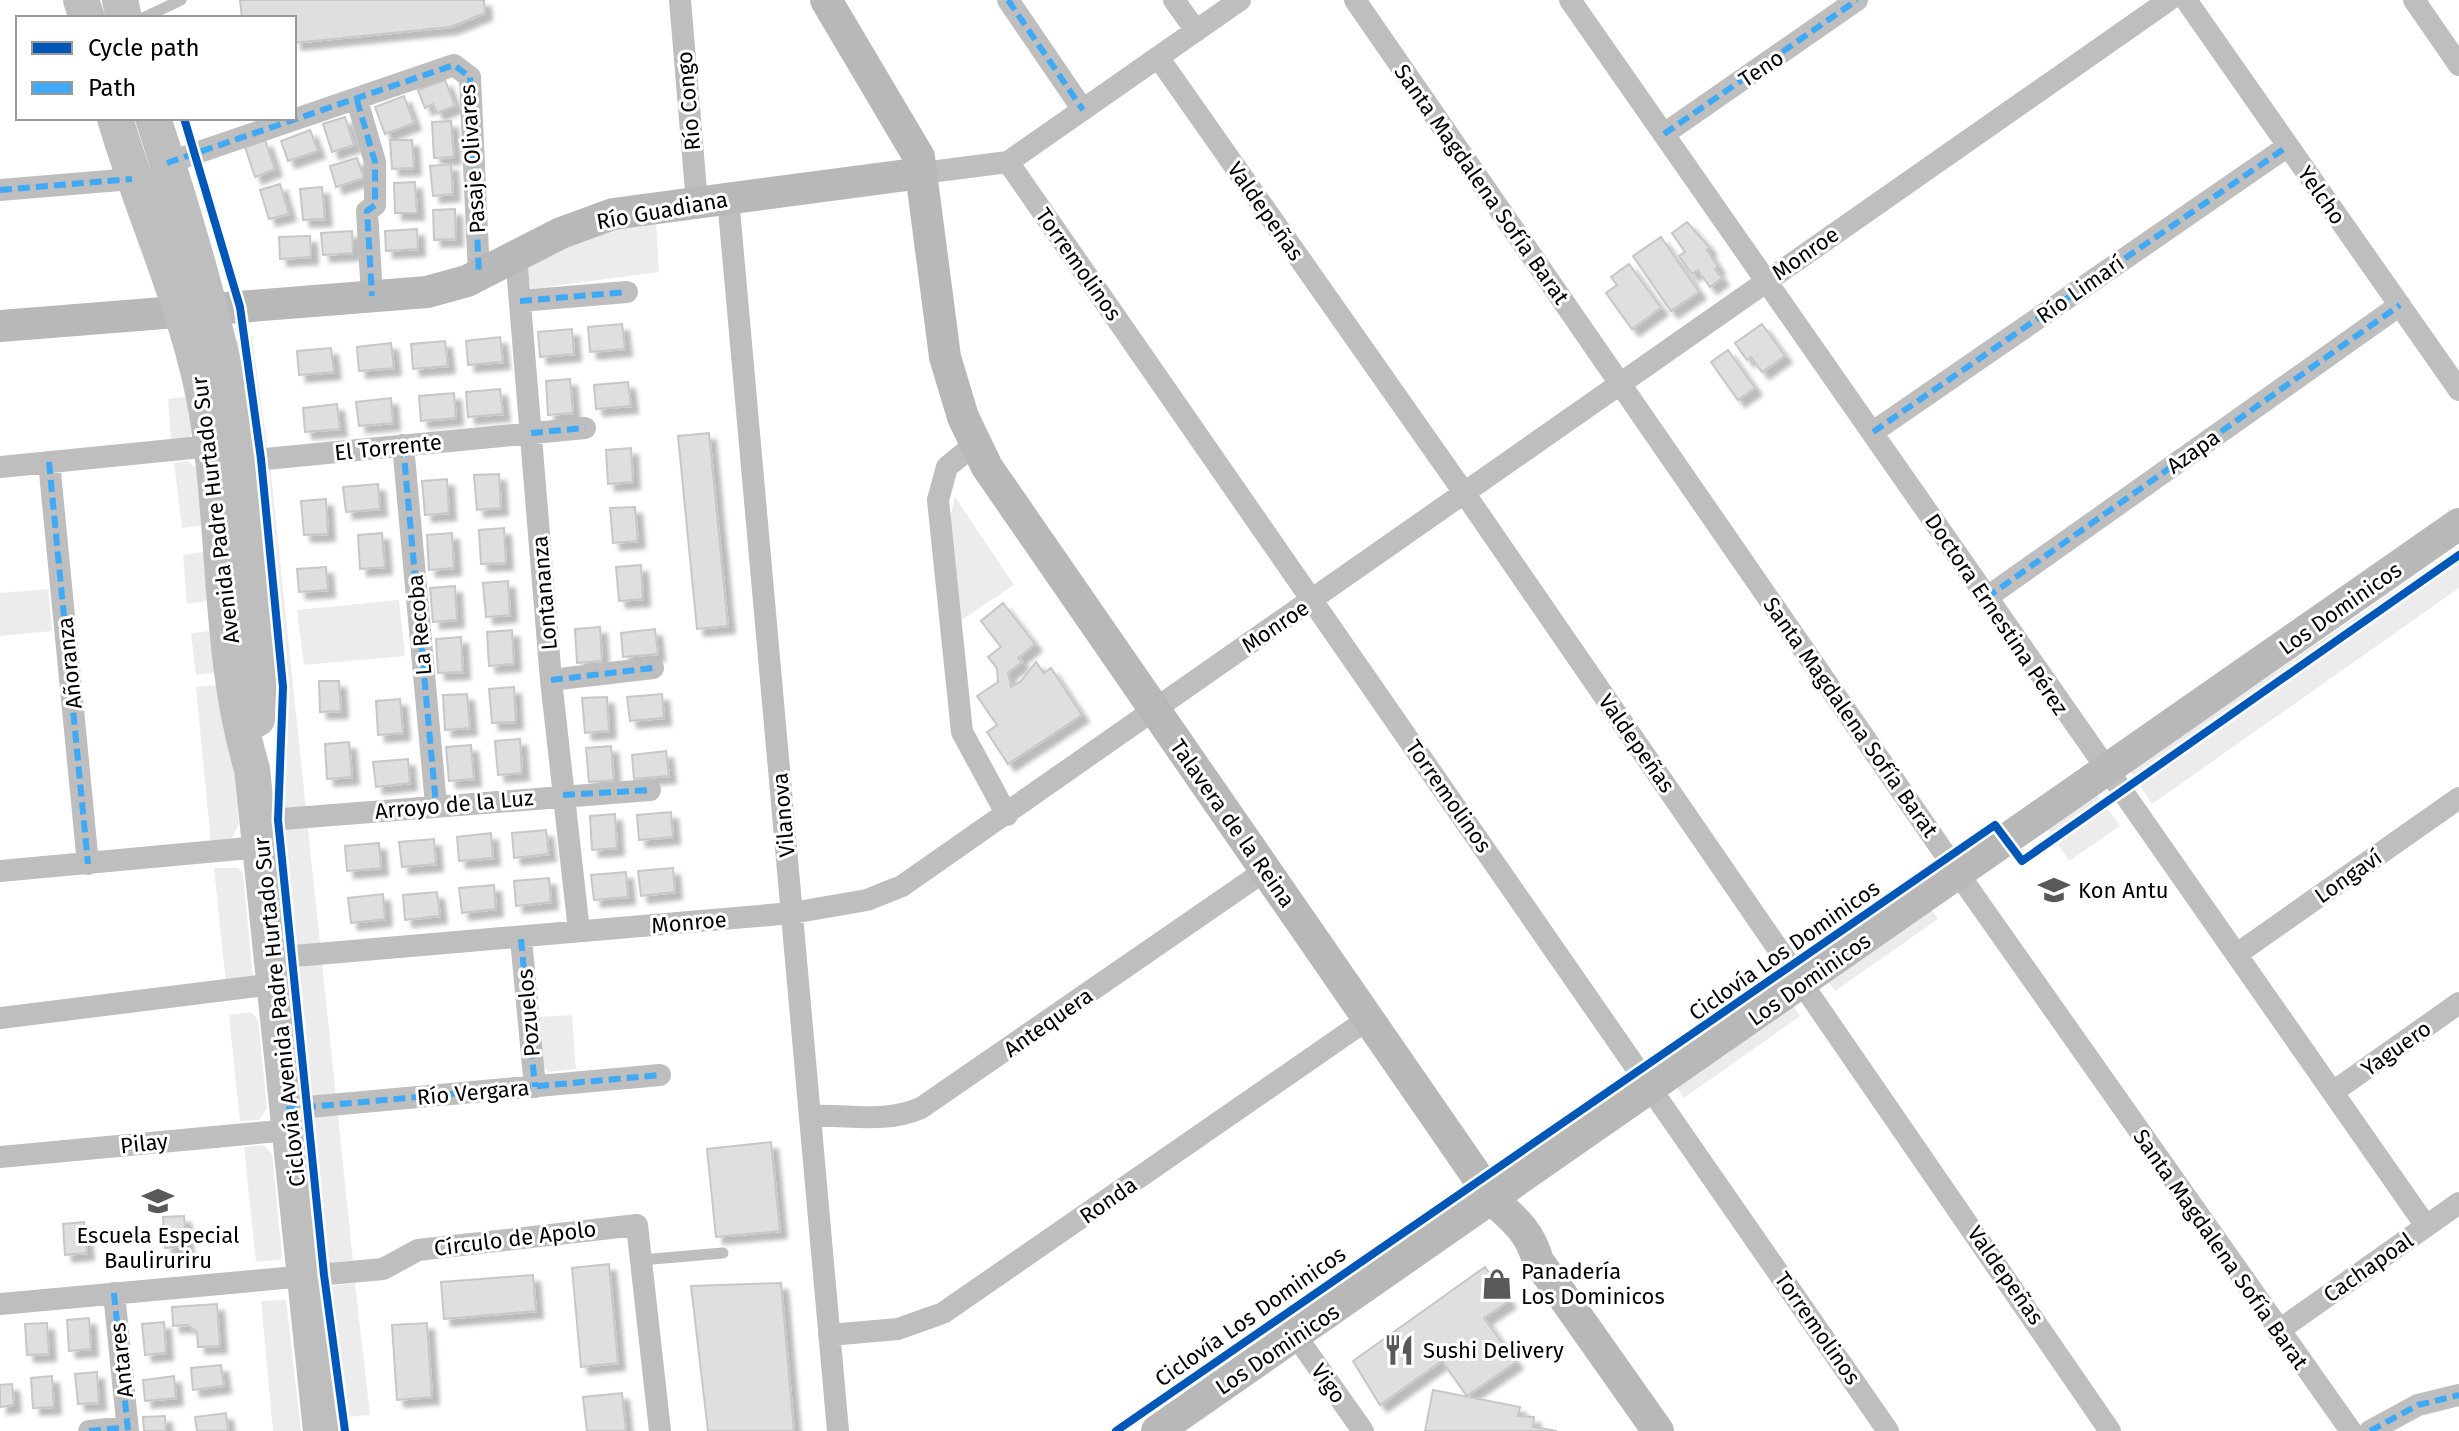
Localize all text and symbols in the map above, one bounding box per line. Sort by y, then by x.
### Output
legend [16,16,296,120]
text: Cycle path [88,34,200,62]
street label: Teno [1734,44,1789,93]
street label: Río Congo [671,50,706,152]
street label: Santa Magdalena Sofía Barat [1388,59,1575,310]
text: Path [88,74,136,102]
street label: Pasaje Olivares [454,83,491,234]
street label: Valdepeñas [1222,157,1310,266]
street label: Yelcho [2292,161,2351,230]
street label: Río Guadiana [594,186,730,235]
street label: Torremolinos [1030,203,1127,326]
street label: Monroe [1767,221,1844,286]
street label: Río Limarí [2031,249,2129,329]
street label: Avenida Padre Hurtado Sur [186,374,245,645]
street label: Azapa [2162,424,2225,479]
street label: El Torrente [333,428,443,467]
street label: Doctora Ernestina Pérez [1919,509,2074,720]
street label: Lontananza [526,535,563,651]
street label: Los Dominicos [2274,556,2407,661]
street label: La Recoba [402,573,437,677]
street label: Santa Magdalena Sofía Barat [1757,592,1944,843]
street label: Monroe [1236,594,1314,659]
street label: Añoranza [51,616,88,710]
street label: Valdepeñas [1593,689,1681,798]
street label: Talavera de la Reina [1164,734,1301,913]
street label: Torremolinos [1400,735,1497,858]
street label: Vilanova [766,772,801,858]
street label: Arroyo de la Luz [374,784,535,825]
street label: Ciclovía Avenida Padre Hurtado Sur [248,835,311,1188]
street label: Longaví [2309,844,2387,909]
school or university icon: Kon Antu [2037,873,2071,907]
street label: Ciclovía Los Dominicos [1684,874,1884,1026]
place label: Kon Antu [2078,877,2168,904]
street label: Monroe [650,906,728,939]
street label: Los Dominicos [1743,927,1875,1031]
street label: Pozuelos [511,968,546,1058]
street label: Antequera [998,982,1098,1063]
street label: Yaguero [2356,1015,2436,1082]
street label: Río Vergara [416,1074,530,1111]
street label: Santa Magdalena Sofía Barat [2127,1124,2314,1375]
street label: Pilay [119,1128,169,1159]
street label: Ronda [1074,1171,1142,1230]
school or university icon: Escuela Especial Bauliruriru [141,1184,175,1218]
street label: Círculo de Apolo [432,1215,598,1262]
street label: Valdepeñas [1962,1221,2050,1330]
place label: Escuela Especial Bauliruriru [76,1222,240,1274]
street label: Cachapoal [2318,1227,2418,1308]
street label: Ciclovía Los Dominicos [1150,1240,1350,1392]
place label: Panadería Los Dominicos [1521,1258,1665,1310]
shop icon: Panadería Los Dominicos [1480,1267,1514,1301]
street label: Torremolinos [1769,1267,1866,1390]
street label: Los Dominicos [1210,1298,1344,1400]
street label: Antares [104,1321,139,1399]
restaurant icon: Sushi Delivery [1382,1333,1416,1367]
place label: Sushi Delivery [1423,1337,1564,1364]
street label: Vigo [1305,1358,1352,1408]

